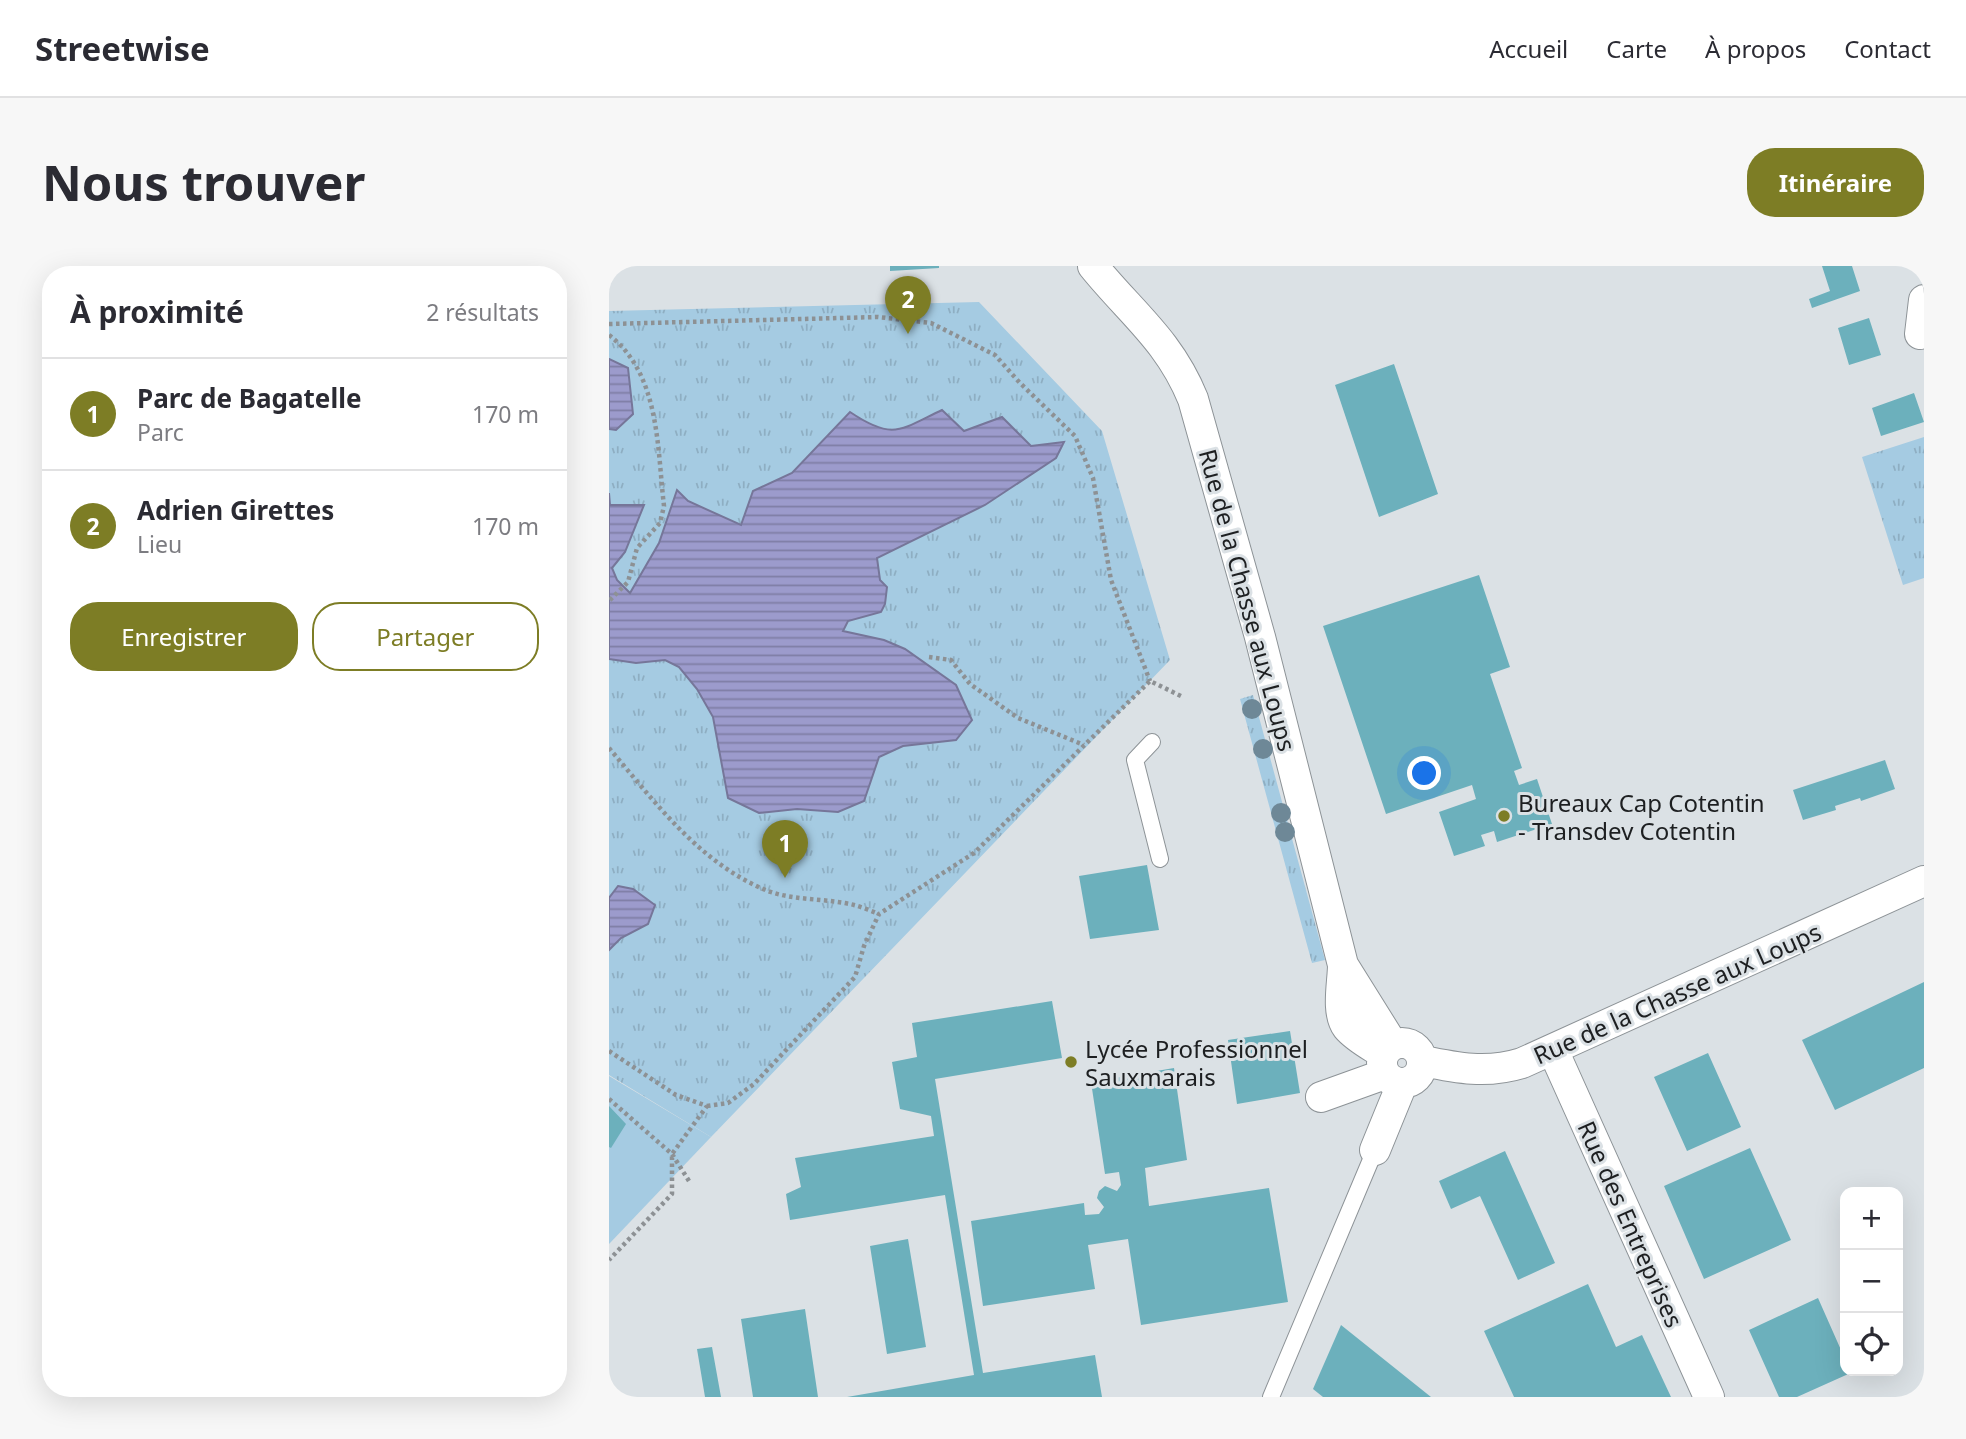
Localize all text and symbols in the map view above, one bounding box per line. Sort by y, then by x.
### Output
text: Streetwise [35,26,210,71]
text: Accueil [1489,32,1568,65]
text: Carte [1606,32,1667,65]
text: À propos [1705,32,1806,65]
text: Contact [1844,32,1931,65]
button: Itinéraire [1747,148,1924,217]
text: Nous trouver [42,149,365,215]
pin: 2 [885,276,931,334]
text: À proximité [70,291,244,332]
text: 2 résultats [426,296,539,328]
text: Parc de Bagatelle [137,380,361,416]
text: 1 [86,398,100,430]
text: 170 m [472,398,539,430]
text: Parc [137,416,184,448]
street label: Rue de la Chasse aux Loups [1192,445,1304,755]
text: Adrien Girettes [137,492,334,528]
text: 2 [86,510,100,542]
text: 170 m [472,510,539,542]
text: Lieu [137,528,182,560]
button: Enregistrer [70,602,298,671]
button: Partager [312,602,539,671]
your location [1407,756,1441,790]
place label: Bureaux Cap Cotentin - Transdev Cotentin [1518,786,1765,847]
marker: Bureaux Cap Cotentin - Transdev Cotentin [1496,808,1512,824]
pin: 1 [762,820,808,878]
street label: Rue de la Chasse aux Loups [1528,915,1826,1071]
place label: Lycée Professionnel Sauxmarais [1085,1032,1308,1093]
marker: Lycée Professionnel Sauxmarais [1063,1054,1079,1070]
street label: Rue des Entreprises [1571,1116,1691,1332]
map controls [1840,1187,1903,1376]
button: + [1840,1187,1903,1250]
button: − [1840,1250,1903,1313]
button: locate [1840,1313,1903,1376]

